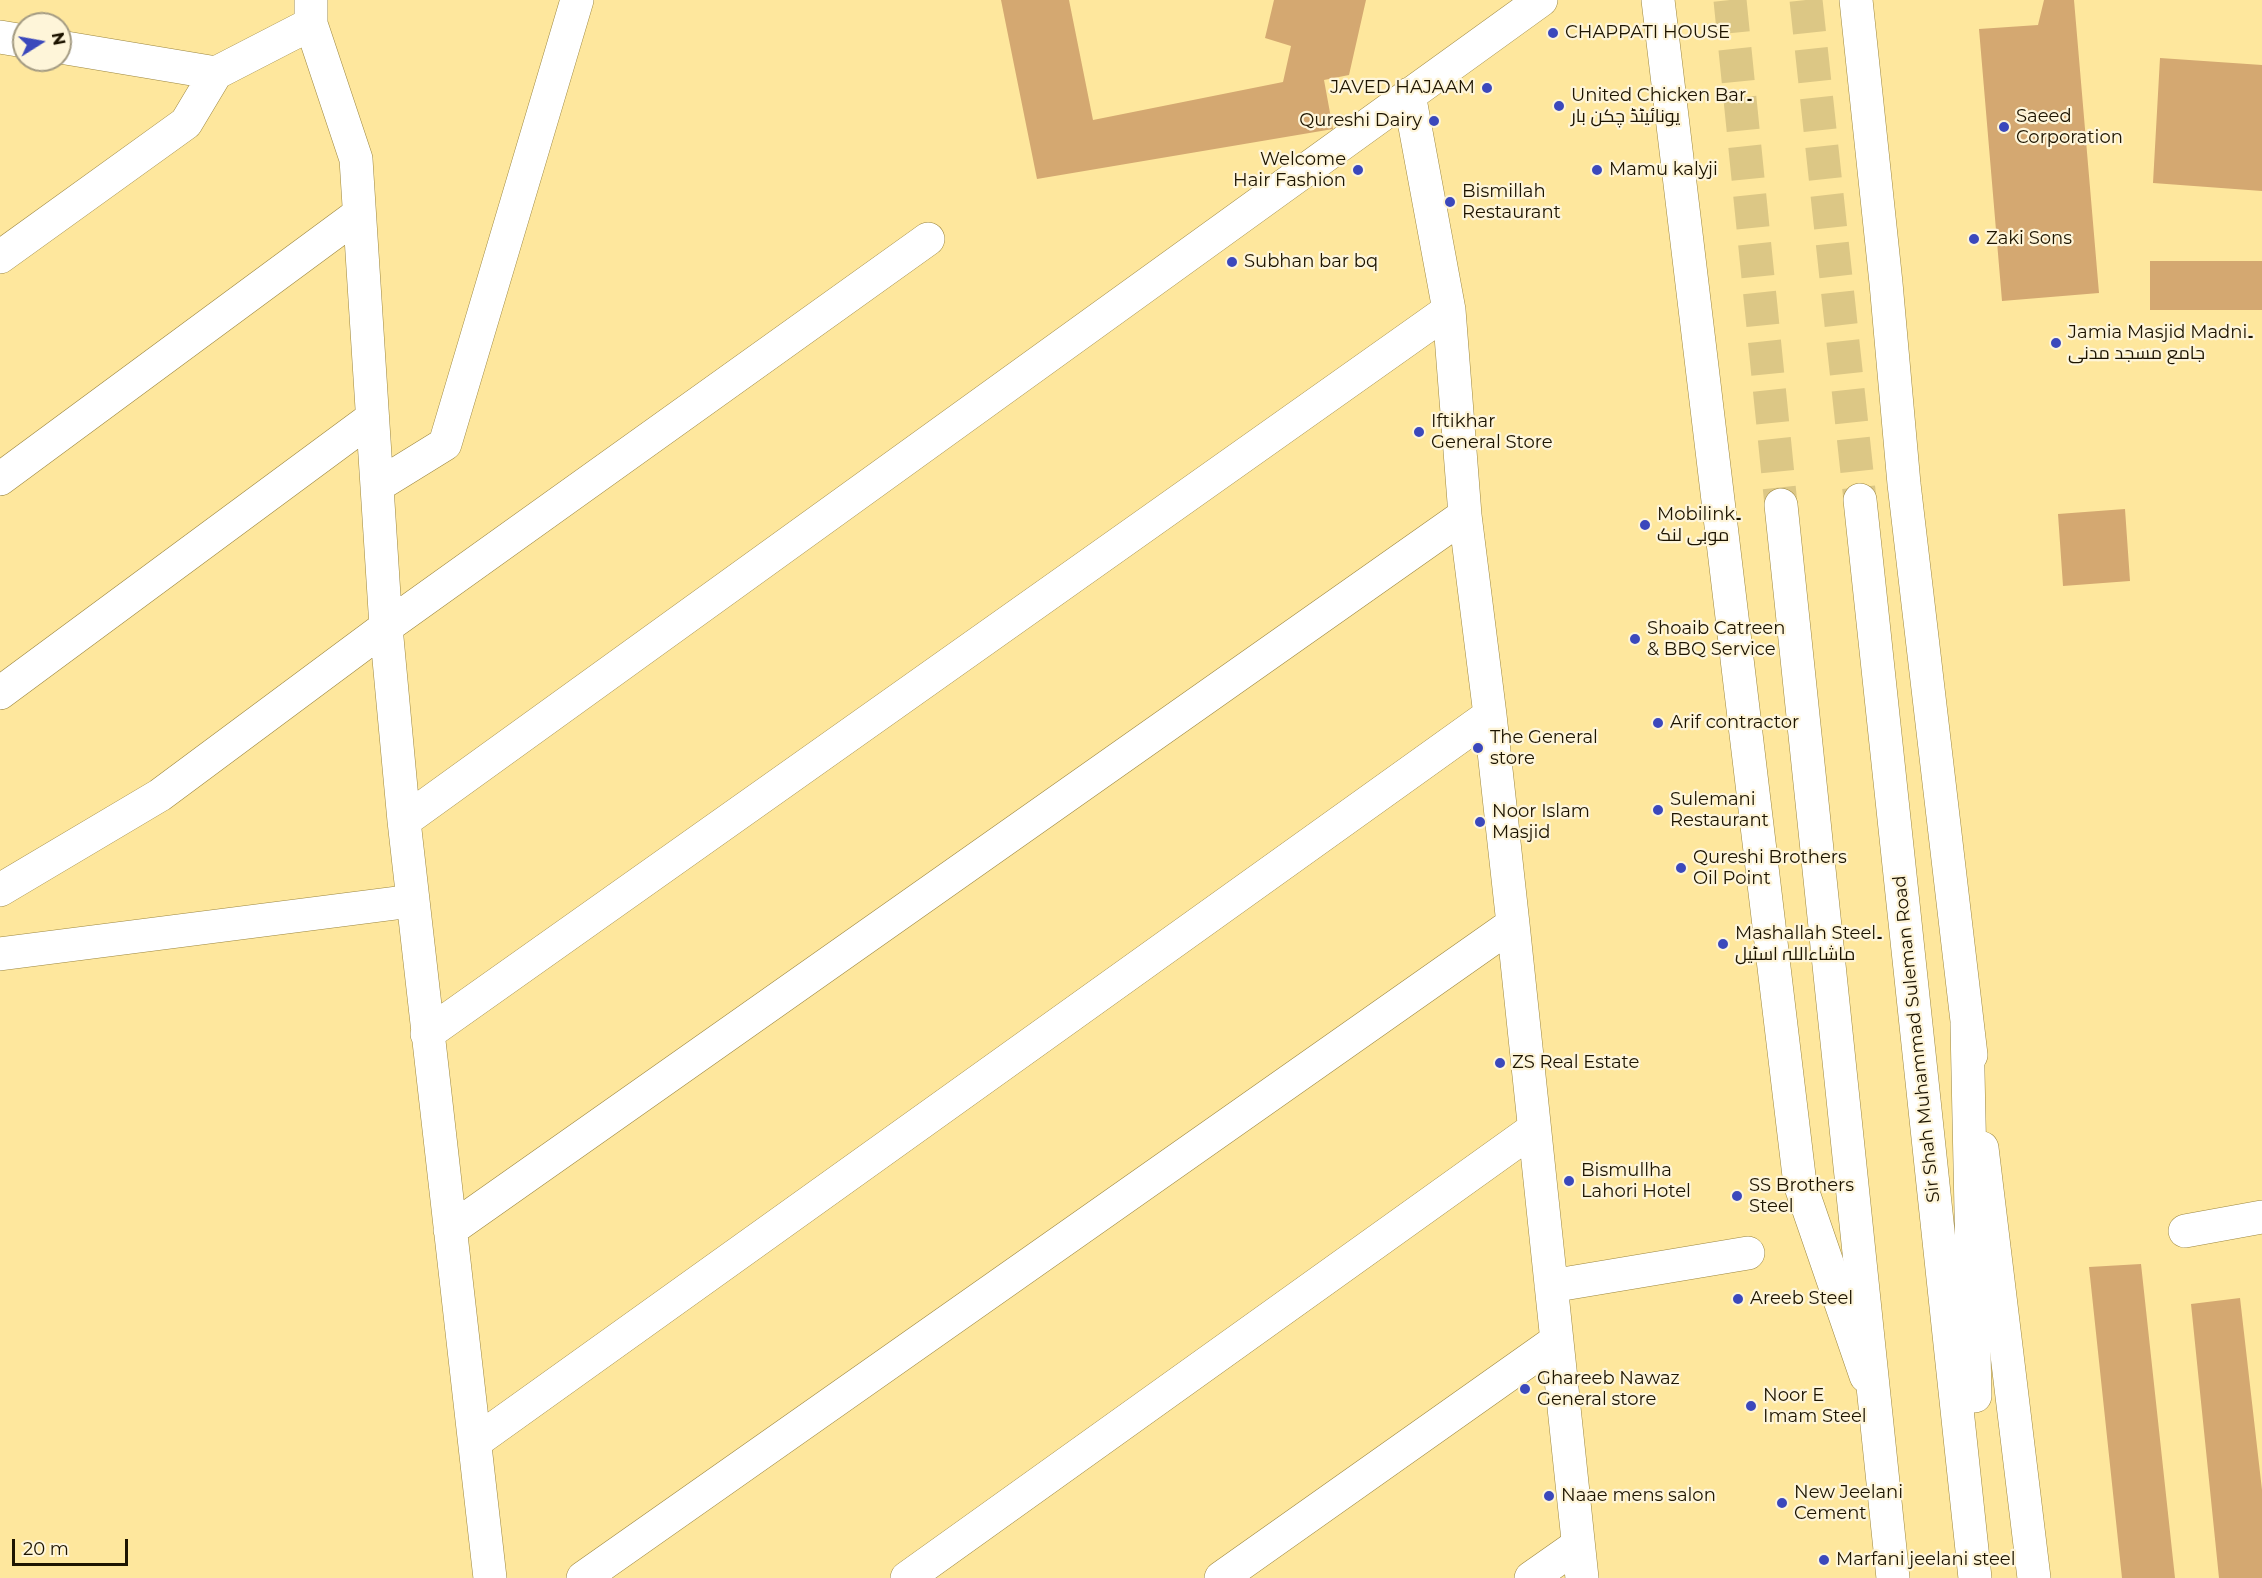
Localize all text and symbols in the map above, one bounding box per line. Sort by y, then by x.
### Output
north arrow [12,12,72,72]
place label: CHAPPATI HOUSE [1565,22,1730,44]
marker: CHAPPATI HOUSE [1546,26,1560,40]
text: N [48,31,69,47]
place label: JAVED HAJAAM [1330,77,1475,99]
marker: JAVED HAJAAM [1480,81,1494,95]
place label: United Chicken Bar۔ یونائیٹڈ چکن بار [1571,85,1753,128]
marker: United Chicken Bar۔ یونائیٹڈ چکن بار [1552,99,1566,113]
place label: Saeed Corporation [2016,106,2123,148]
place label: Qureshi Dairy [1299,110,1422,132]
marker: Qureshi Dairy [1427,114,1441,128]
marker: Saeed Corporation [1997,120,2011,134]
place label: Welcome Hair Fashion [1233,149,1346,192]
place label: Mamu kalyji [1609,159,1718,181]
marker: Welcome Hair Fashion [1351,163,1365,177]
marker: Mamu kalyji [1590,163,1604,177]
place label: Bismillah Restaurant [1462,181,1561,224]
marker: Bismillah Restaurant [1443,195,1457,209]
place label: Zaki Sons [1986,228,2072,250]
marker: Zaki Sons [1967,232,1981,246]
place label: Subhan bar bq [1244,251,1378,273]
marker: Subhan bar bq [1225,255,1239,269]
place label: Jamia Masjid Madni۔ جامع مسجد مدنی [2068,322,2254,364]
marker: Jamia Masjid Madni۔ جامع مسجد مدنی [2049,336,2063,350]
place label: Iftikhar General Store [1431,411,1553,454]
marker: Iftikhar General Store [1412,425,1426,439]
place label: Mobilink۔ موبی لنک [1657,504,1742,546]
marker: Mobilink۔ موبی لنک [1638,518,1652,532]
place label: Shoaib Catreen & BBQ Service [1647,618,1785,660]
marker: Shoaib Catreen & BBQ Service [1628,632,1642,646]
place label: Arif contractor [1670,712,1799,734]
marker: Arif contractor [1651,716,1665,730]
place label: The General store [1490,727,1598,770]
marker: The General store [1471,741,1485,755]
place label: Sulemani Restaurant [1670,789,1769,832]
place label: Noor Islam Masjid [1492,801,1590,844]
marker: Sulemani Restaurant [1651,803,1665,817]
marker: Noor Islam Masjid [1473,815,1487,829]
place label: Qureshi Brothers Oil Point [1693,847,1847,890]
marker: Qureshi Brothers Oil Point [1674,861,1688,875]
street label: Sir Shah Muhammad Suleman Road [1889,874,1945,1204]
place label: Mashallah Steel۔ ماشاءاللہ اسٹیل [1735,923,1883,966]
marker: Mashallah Steel۔ ماشاءاللہ اسٹیل [1716,937,1730,951]
place label: ZS Real Estate [1512,1052,1639,1074]
marker: ZS Real Estate [1493,1056,1507,1070]
place label: Bismullha Lahori Hotel [1581,1160,1691,1202]
marker: Bismullha Lahori Hotel [1562,1174,1576,1188]
place label: SS Brothers Steel [1749,1175,1854,1218]
marker: SS Brothers Steel [1730,1189,1744,1203]
place label: Areeb Steel [1750,1288,1853,1310]
marker: Areeb Steel [1731,1292,1745,1306]
place label: Ghareeb Nawaz General store [1537,1368,1680,1410]
marker: Ghareeb Nawaz General store [1518,1382,1532,1396]
place label: Noor E Imam Steel [1763,1385,1867,1428]
marker: Noor E Imam Steel [1744,1399,1758,1413]
place label: New Jeelani Cement [1794,1482,1903,1524]
place label: Naae mens salon [1561,1485,1716,1507]
marker: Naae mens salon [1542,1489,1556,1503]
marker: New Jeelani Cement [1775,1496,1789,1510]
scale bar [15,1527,130,1565]
text: 20 m [23,1538,69,1560]
place label: Marfani jeelani steel [1836,1549,2015,1571]
marker: Marfani jeelani steel [1817,1553,1831,1567]

